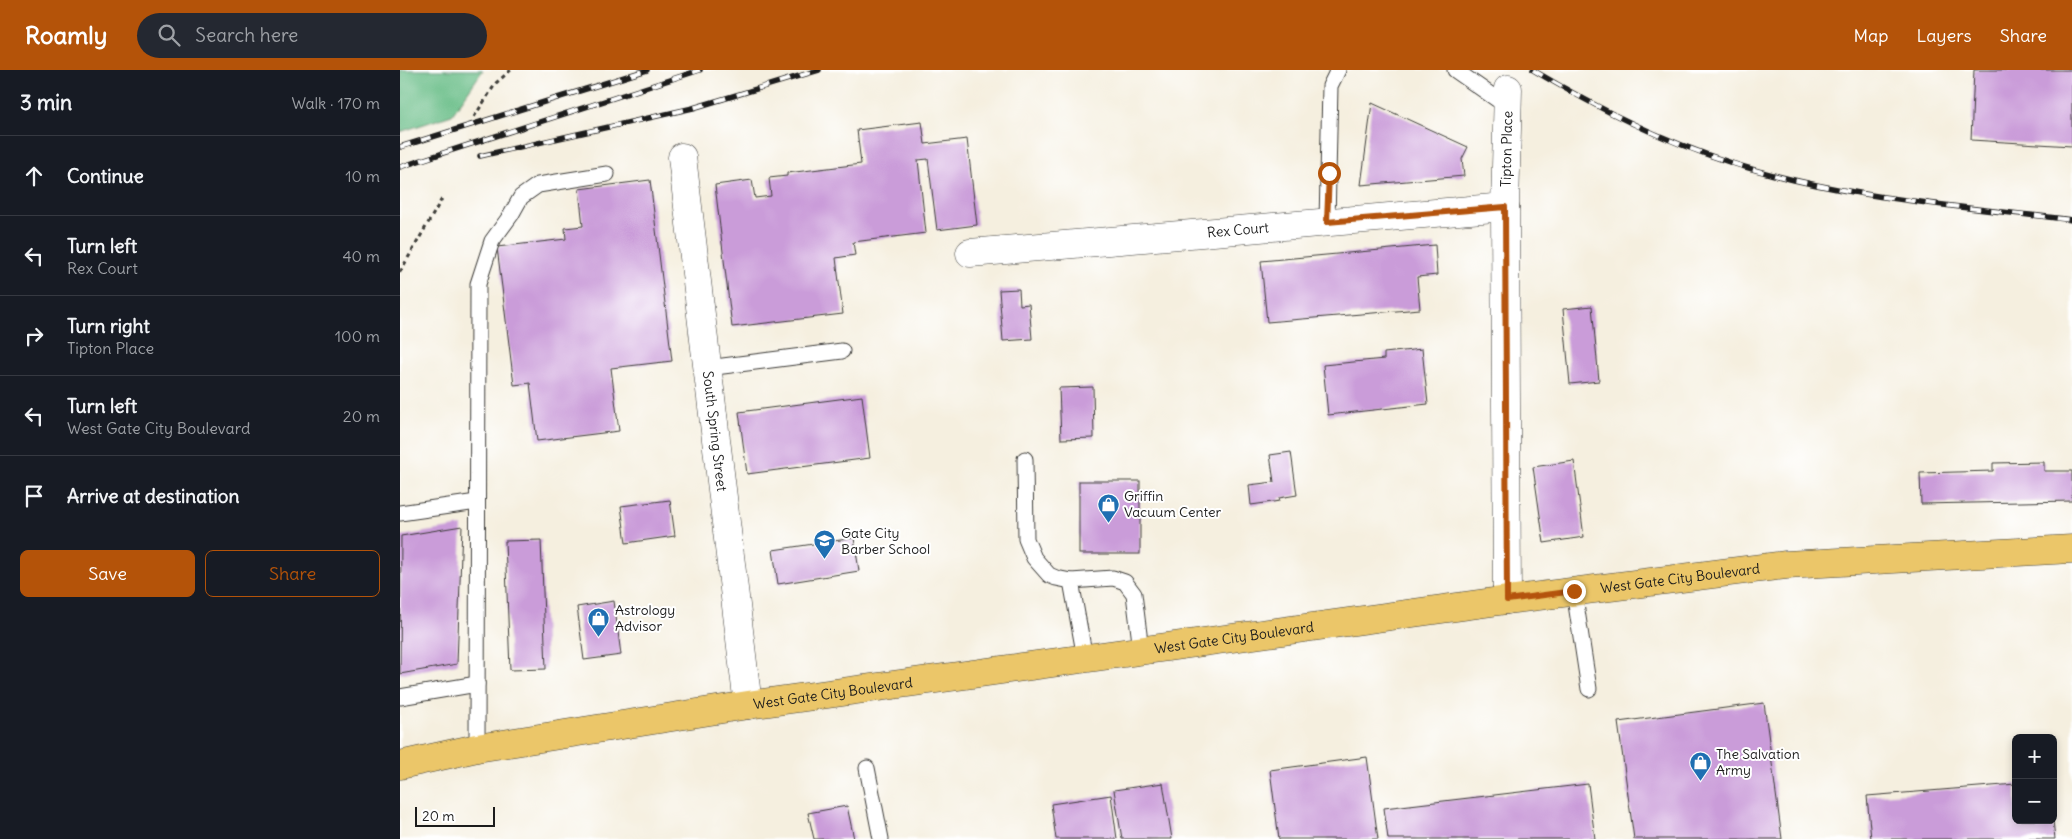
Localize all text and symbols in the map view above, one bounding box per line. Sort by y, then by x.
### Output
search box [137,13,487,58]
text: Roamly [25,20,107,50]
icon: search [155,21,183,49]
text: Search here [195,23,298,47]
text: Map [1853,24,1888,47]
text: Layers [1916,24,1972,47]
text: Share [2000,24,2047,47]
text: 3 min [20,89,72,116]
text: Walk · 170 m [291,93,380,113]
street label: Tipton Place [1497,111,1516,187]
icon: ahead [20,162,48,190]
route start [1318,162,1341,185]
text: Continue [67,164,144,188]
text: 10 m [345,166,380,186]
street label: Rex Court [1206,218,1270,242]
text: Turn left [67,234,137,258]
icon: left [20,242,48,270]
text: 40 m [342,246,380,266]
text: Rex Court [67,258,138,278]
text: Turn right [67,314,150,338]
icon: right [20,322,48,350]
text: 100 m [335,326,380,346]
text: Tipton Place [67,338,154,358]
street label: South Spring Street [699,370,731,493]
text: Turn left [67,394,137,418]
icon: left [20,402,48,430]
text: 20 m [343,406,380,426]
text: West Gate City Boulevard [67,418,250,438]
icon: arrive [20,482,48,510]
text: Arrive at destination [67,484,240,508]
place label: Griffin Vacuum Center [1124,487,1222,521]
shop icon: Griffin Vacuum Center [1096,492,1120,523]
place label: Gate City Barber School [841,524,930,558]
school or university icon: Gate City Barber School [813,529,837,560]
button: Save [20,550,195,597]
button: Share [205,550,380,597]
street label: West Gate City Boulevard [1599,559,1761,597]
route end [1563,580,1586,603]
place label: Astrology Advisor [615,601,675,635]
shop icon: Astrology Advisor [587,606,611,637]
street label: West Gate City Boulevard [1153,618,1315,658]
street label: West Gate City Boulevard [752,673,914,713]
map controls [2012,734,2057,824]
button: + [2012,734,2057,779]
place label: The Salvation Army [1716,745,1800,779]
shop icon: The Salvation Army [1688,750,1712,781]
button: − [2012,779,2057,824]
scale bar [415,804,495,827]
text: 20 m [422,807,455,825]

